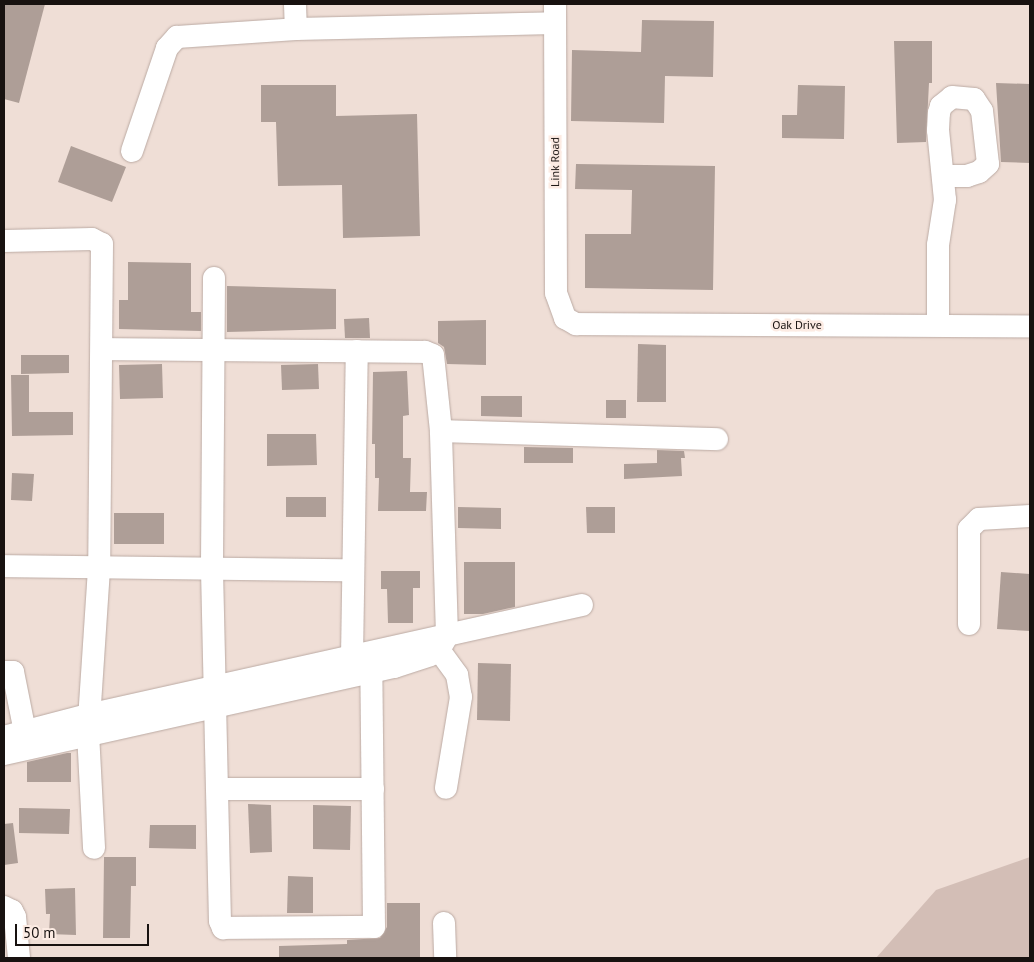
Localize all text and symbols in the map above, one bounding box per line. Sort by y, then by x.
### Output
street label: Link Road [548,137,562,187]
street label: Oak Drive [772,318,822,332]
scale bar [18,914,151,946]
text: 50 m [23,923,56,942]

